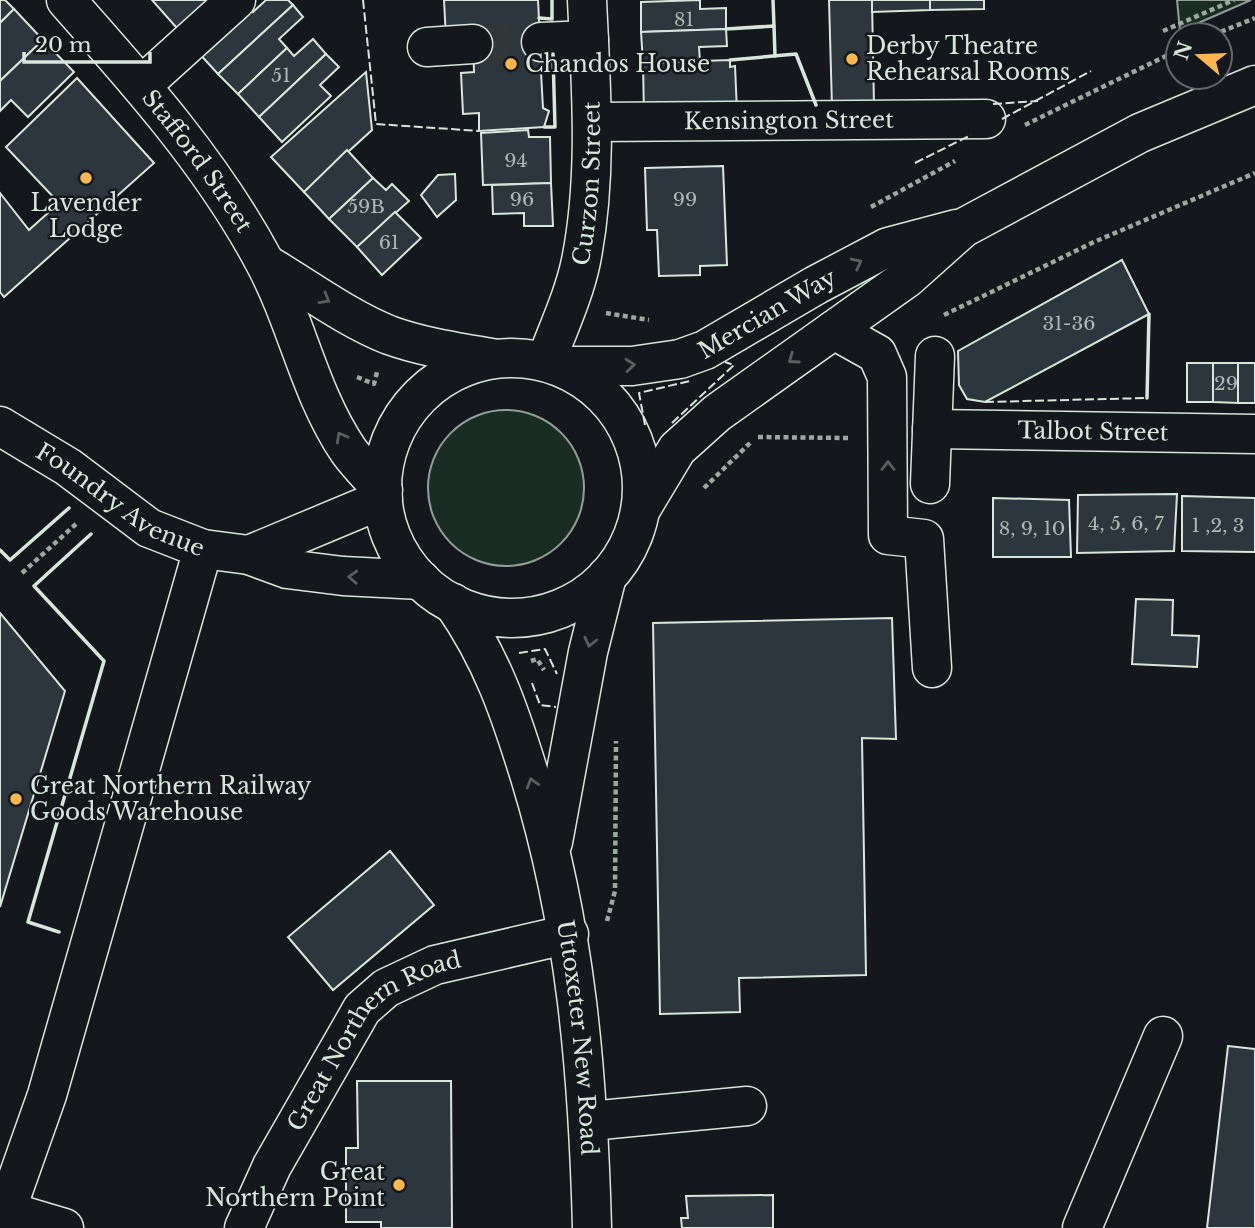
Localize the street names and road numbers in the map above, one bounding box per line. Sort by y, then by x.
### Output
street label: Stafford Street [136,84,259,238]
street label: Curzon Street [566,101,606,268]
street label: Kensington Street [684,106,894,135]
street label: Mercian Way [693,263,841,365]
street label: Talbot Street [1017,416,1169,447]
street label: Foundry Avenue [31,437,209,562]
street label: Uttoxeter New Road [551,918,603,1156]
street label: Great Northern Road [281,945,464,1136]

